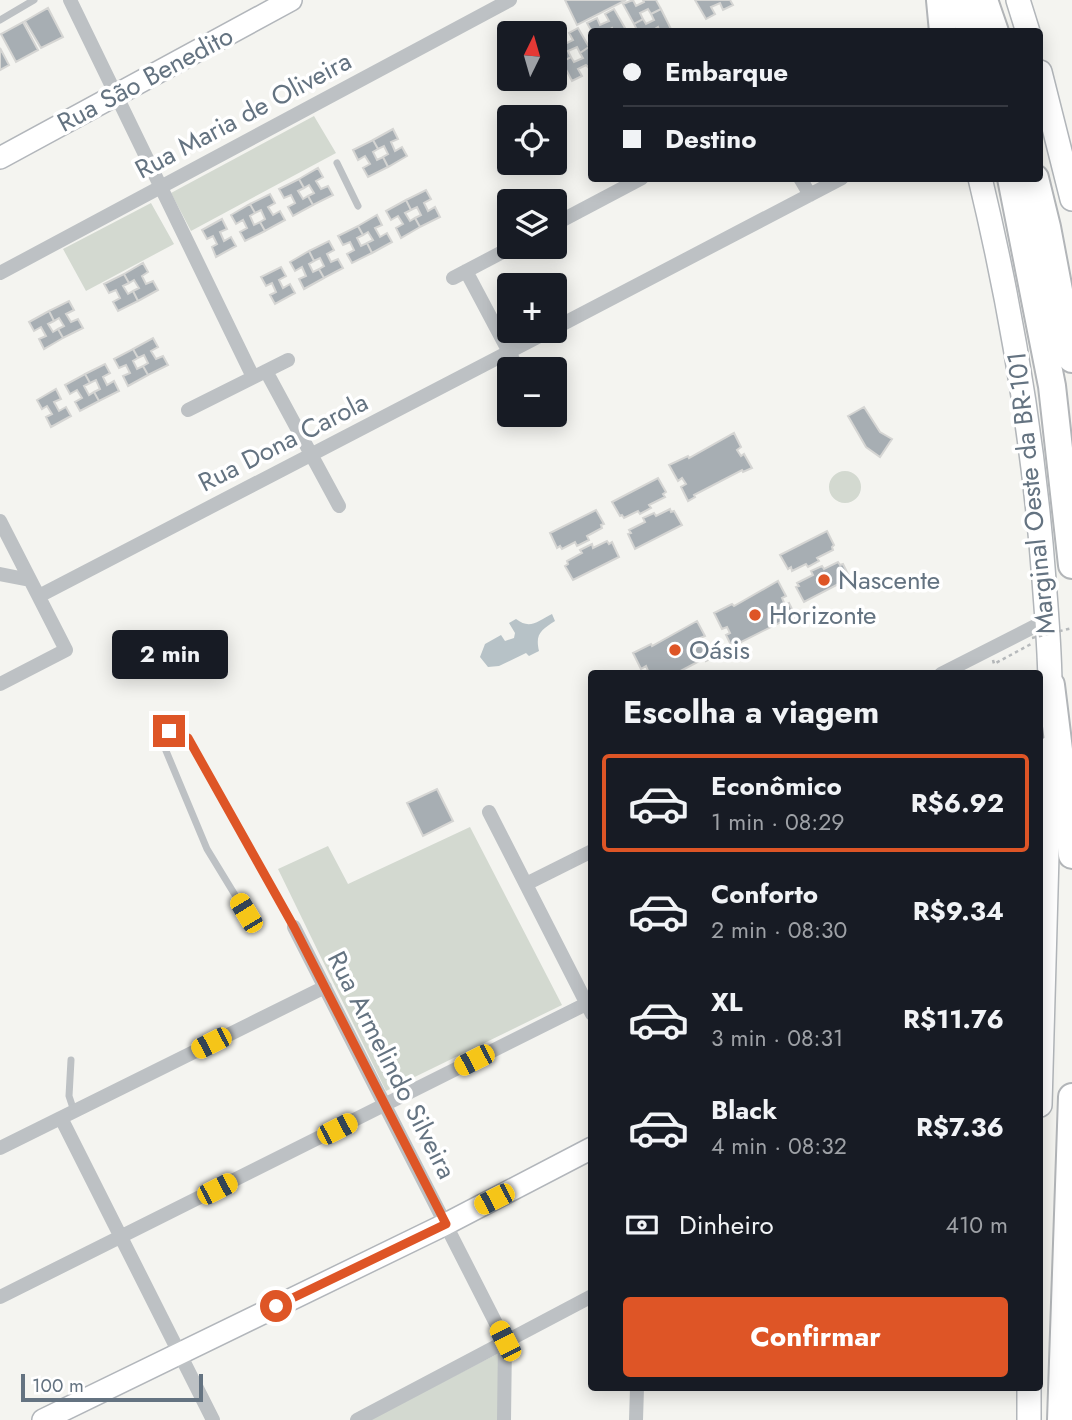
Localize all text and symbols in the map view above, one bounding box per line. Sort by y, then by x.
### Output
street label: Rua São Benedito [50,17,240,141]
north arrow [497,21,567,91]
map controls [497,21,567,427]
street label: Rua Maria de Oliveira [128,42,358,188]
text: Embarque [665,53,788,91]
button: locate [497,105,567,175]
text: Destino [665,120,757,158]
button: layers [497,189,567,259]
button: + [497,273,567,343]
street label: Marginal Oeste da BR-101 [997,350,1065,636]
button: − [497,357,567,427]
street label: Rua Dona Carola [192,383,374,501]
place label: Nascente [838,561,940,599]
marker: Nascente [816,572,832,588]
place label: Horizonte [769,596,877,634]
marker: Horizonte [747,607,763,623]
callout: 2 min [111,630,227,678]
place label: Oásis [689,631,750,669]
text: 2 min [140,637,200,671]
marker: Oásis [667,642,683,658]
text: Escolha a viagem [623,689,879,735]
route end [153,715,185,747]
text: Econômico [711,767,842,805]
icon: car [627,772,690,835]
text: R$6.92 [911,784,1004,822]
text: 1 min · 08:29 [711,805,845,839]
text: Conforto [711,875,818,913]
icon: car [627,880,690,943]
car [227,890,266,936]
text: R$9.34 [913,892,1004,930]
text: 2 min · 08:30 [711,913,847,947]
street label: Rua Armelindo Silveira [318,945,466,1185]
text: XL [711,983,743,1021]
icon: car [627,988,690,1051]
text: R$11.76 [903,1000,1004,1038]
text: 3 min · 08:31 [711,1021,843,1055]
car [188,1024,235,1062]
car [451,1041,498,1079]
text: Black [711,1091,777,1129]
icon: car [627,1096,690,1159]
text: R$7.36 [916,1108,1004,1146]
car [314,1110,361,1148]
text: 4 min · 08:32 [711,1129,847,1163]
car [194,1170,241,1208]
car [471,1180,518,1218]
icon: cash [623,1206,661,1244]
text: Dinheiro [679,1206,774,1244]
text: 410 m [946,1208,1008,1242]
route start [260,1290,292,1322]
button: Confirmar [623,1297,1008,1377]
car [487,1318,524,1364]
scale bar [21,1371,203,1403]
text: 100 m [32,1372,84,1399]

